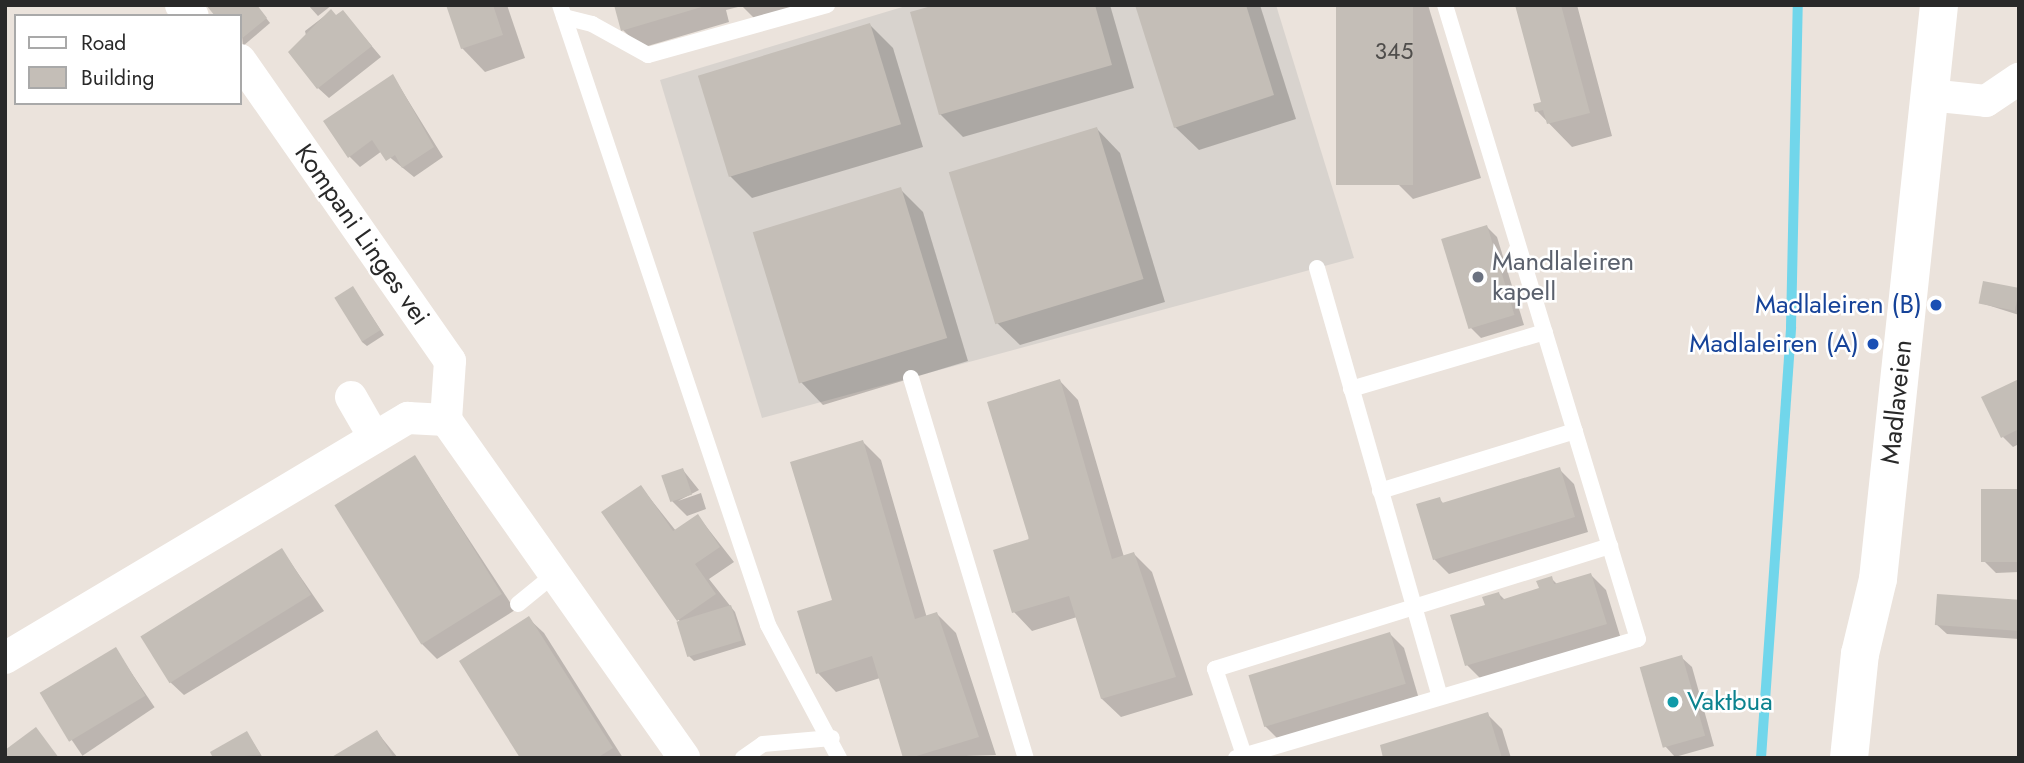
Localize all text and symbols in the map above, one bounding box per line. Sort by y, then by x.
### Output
legend [14,14,242,105]
text: Road [81,28,126,58]
house number: 345 [1375,37,1413,65]
text: Building [81,63,154,93]
street label: Kompani Linges vei [288,139,436,331]
place label: Mandlaleiren kapell [1492,246,1634,308]
marker: Mandlaleiren kapell [1470,269,1486,285]
place label: Madlaleiren (B) [1755,289,1922,321]
marker: Madlaleiren (B) [1928,297,1944,313]
place label: Madlaleiren (A) [1689,328,1859,360]
marker: Madlaleiren (A) [1865,336,1881,352]
street label: Madlaveien [1875,338,1919,466]
place label: Vaktbua [1687,686,1773,718]
marker: Vaktbua [1665,694,1681,710]

